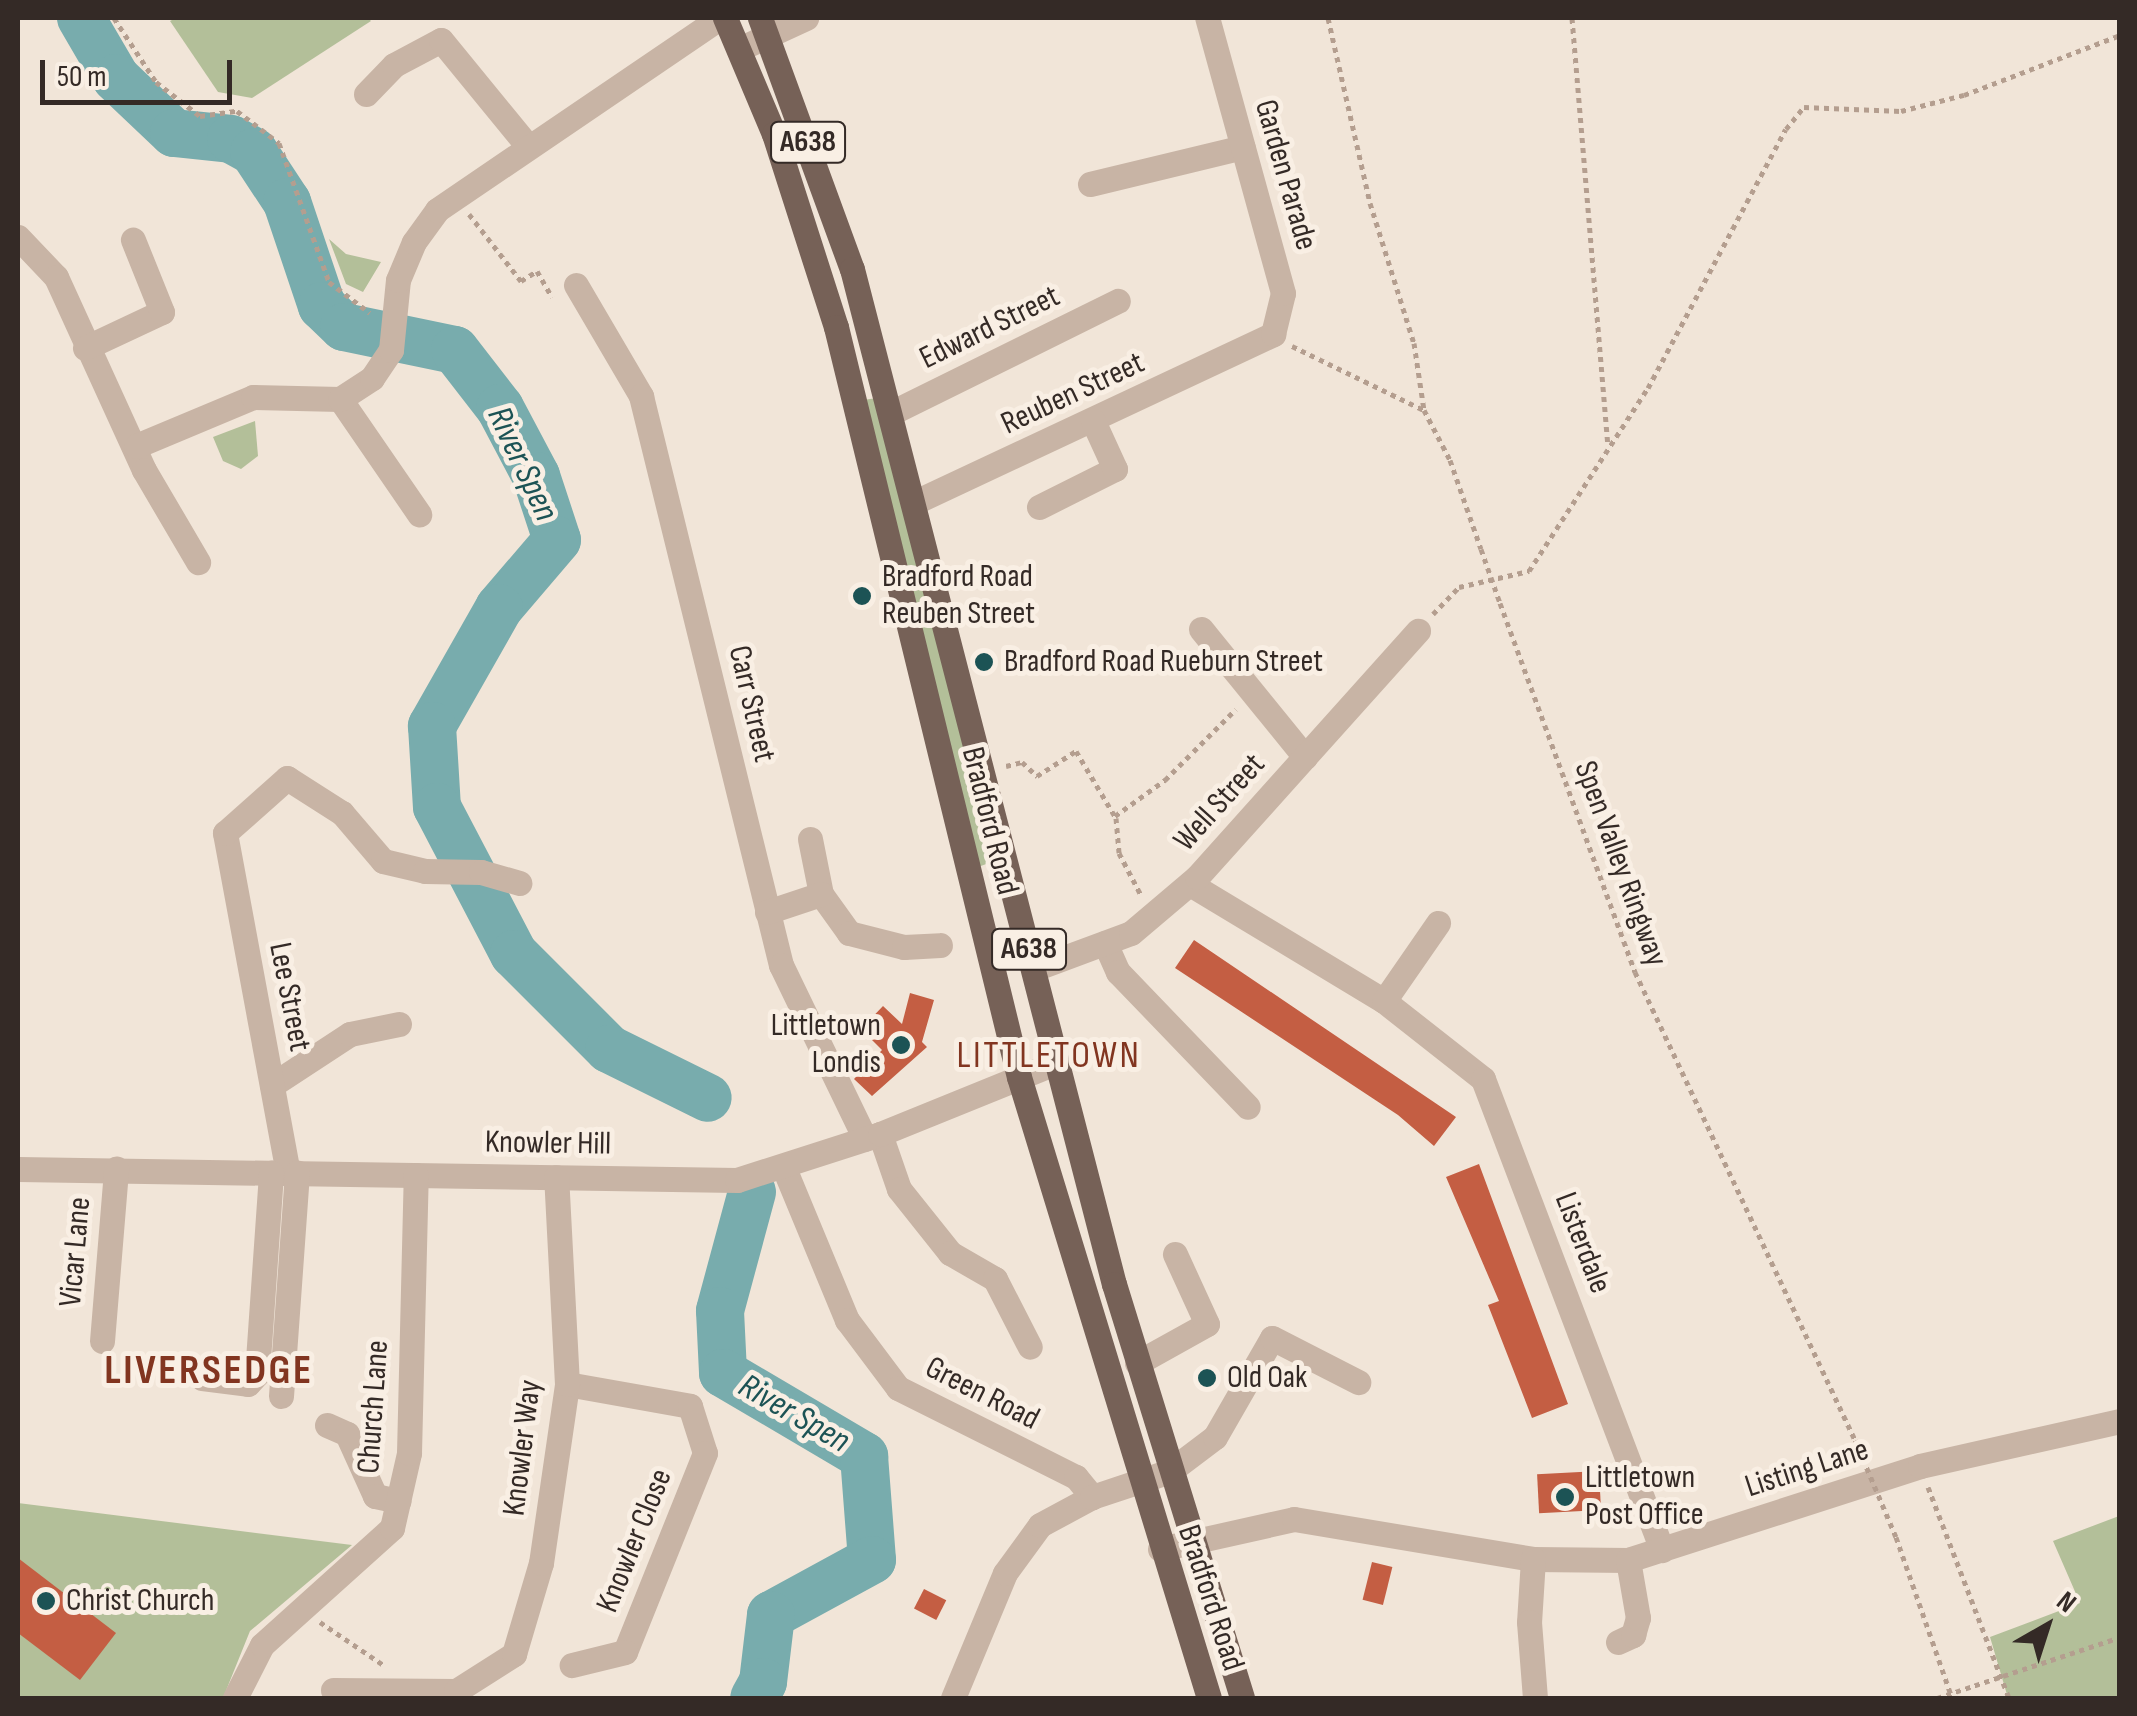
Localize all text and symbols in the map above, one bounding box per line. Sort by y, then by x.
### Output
scale bar [45,40,238,102]
text: 50 m [57,59,106,95]
street label: Garden Parade [1245,95,1325,255]
road number: A638 [768,117,848,167]
street label: Edward Street [914,278,1066,378]
street label: Reuben Street [996,344,1150,444]
water label: River Spen [477,400,567,528]
place label: Bradford Road Reuben Street [882,559,1035,634]
marker: Bradford Road Reuben Street [851,585,873,607]
street label: Carr Street [719,642,783,766]
place label: Bradford Road Rueburn Street [1004,643,1323,681]
marker: Bradford Road Rueburn Street [973,651,995,673]
street label: Bradford Road [952,743,1026,899]
street label: Well Street [1166,746,1274,860]
street label: Spen Valley Ringway [1565,756,1675,972]
road number: A638 [989,924,1069,974]
street label: Lee Street [260,939,318,1055]
place label: Littletown Londis [771,1008,881,1083]
district label: LITTLETOWN [957,1033,1141,1079]
marker: Littletown Londis [890,1034,912,1056]
street label: Knowler Hill [485,1124,611,1164]
street label: Listerdale [1545,1187,1619,1299]
street label: Vicar Lane [52,1196,100,1308]
street label: Church Lane [350,1339,398,1475]
district label: LIVERSEDGE [104,1346,314,1396]
street label: Green Road [919,1349,1045,1439]
place label: Old Oak [1227,1359,1307,1397]
water label: River Spen [731,1366,857,1462]
marker: Old Oak [1196,1367,1218,1389]
street label: Knowler Way [496,1378,550,1518]
street label: Listing Lane [1741,1431,1873,1507]
place label: Littletown Post Office [1585,1460,1704,1535]
street label: Knowler Close [589,1464,681,1618]
marker: Littletown Post Office [1554,1486,1576,1508]
street label: Bradford Road [1168,1520,1252,1676]
north arrow [1997,1576,2097,1676]
place label: Christ Church [66,1582,214,1620]
text: N [2050,1585,2082,1620]
marker: Christ Church [35,1590,57,1612]

